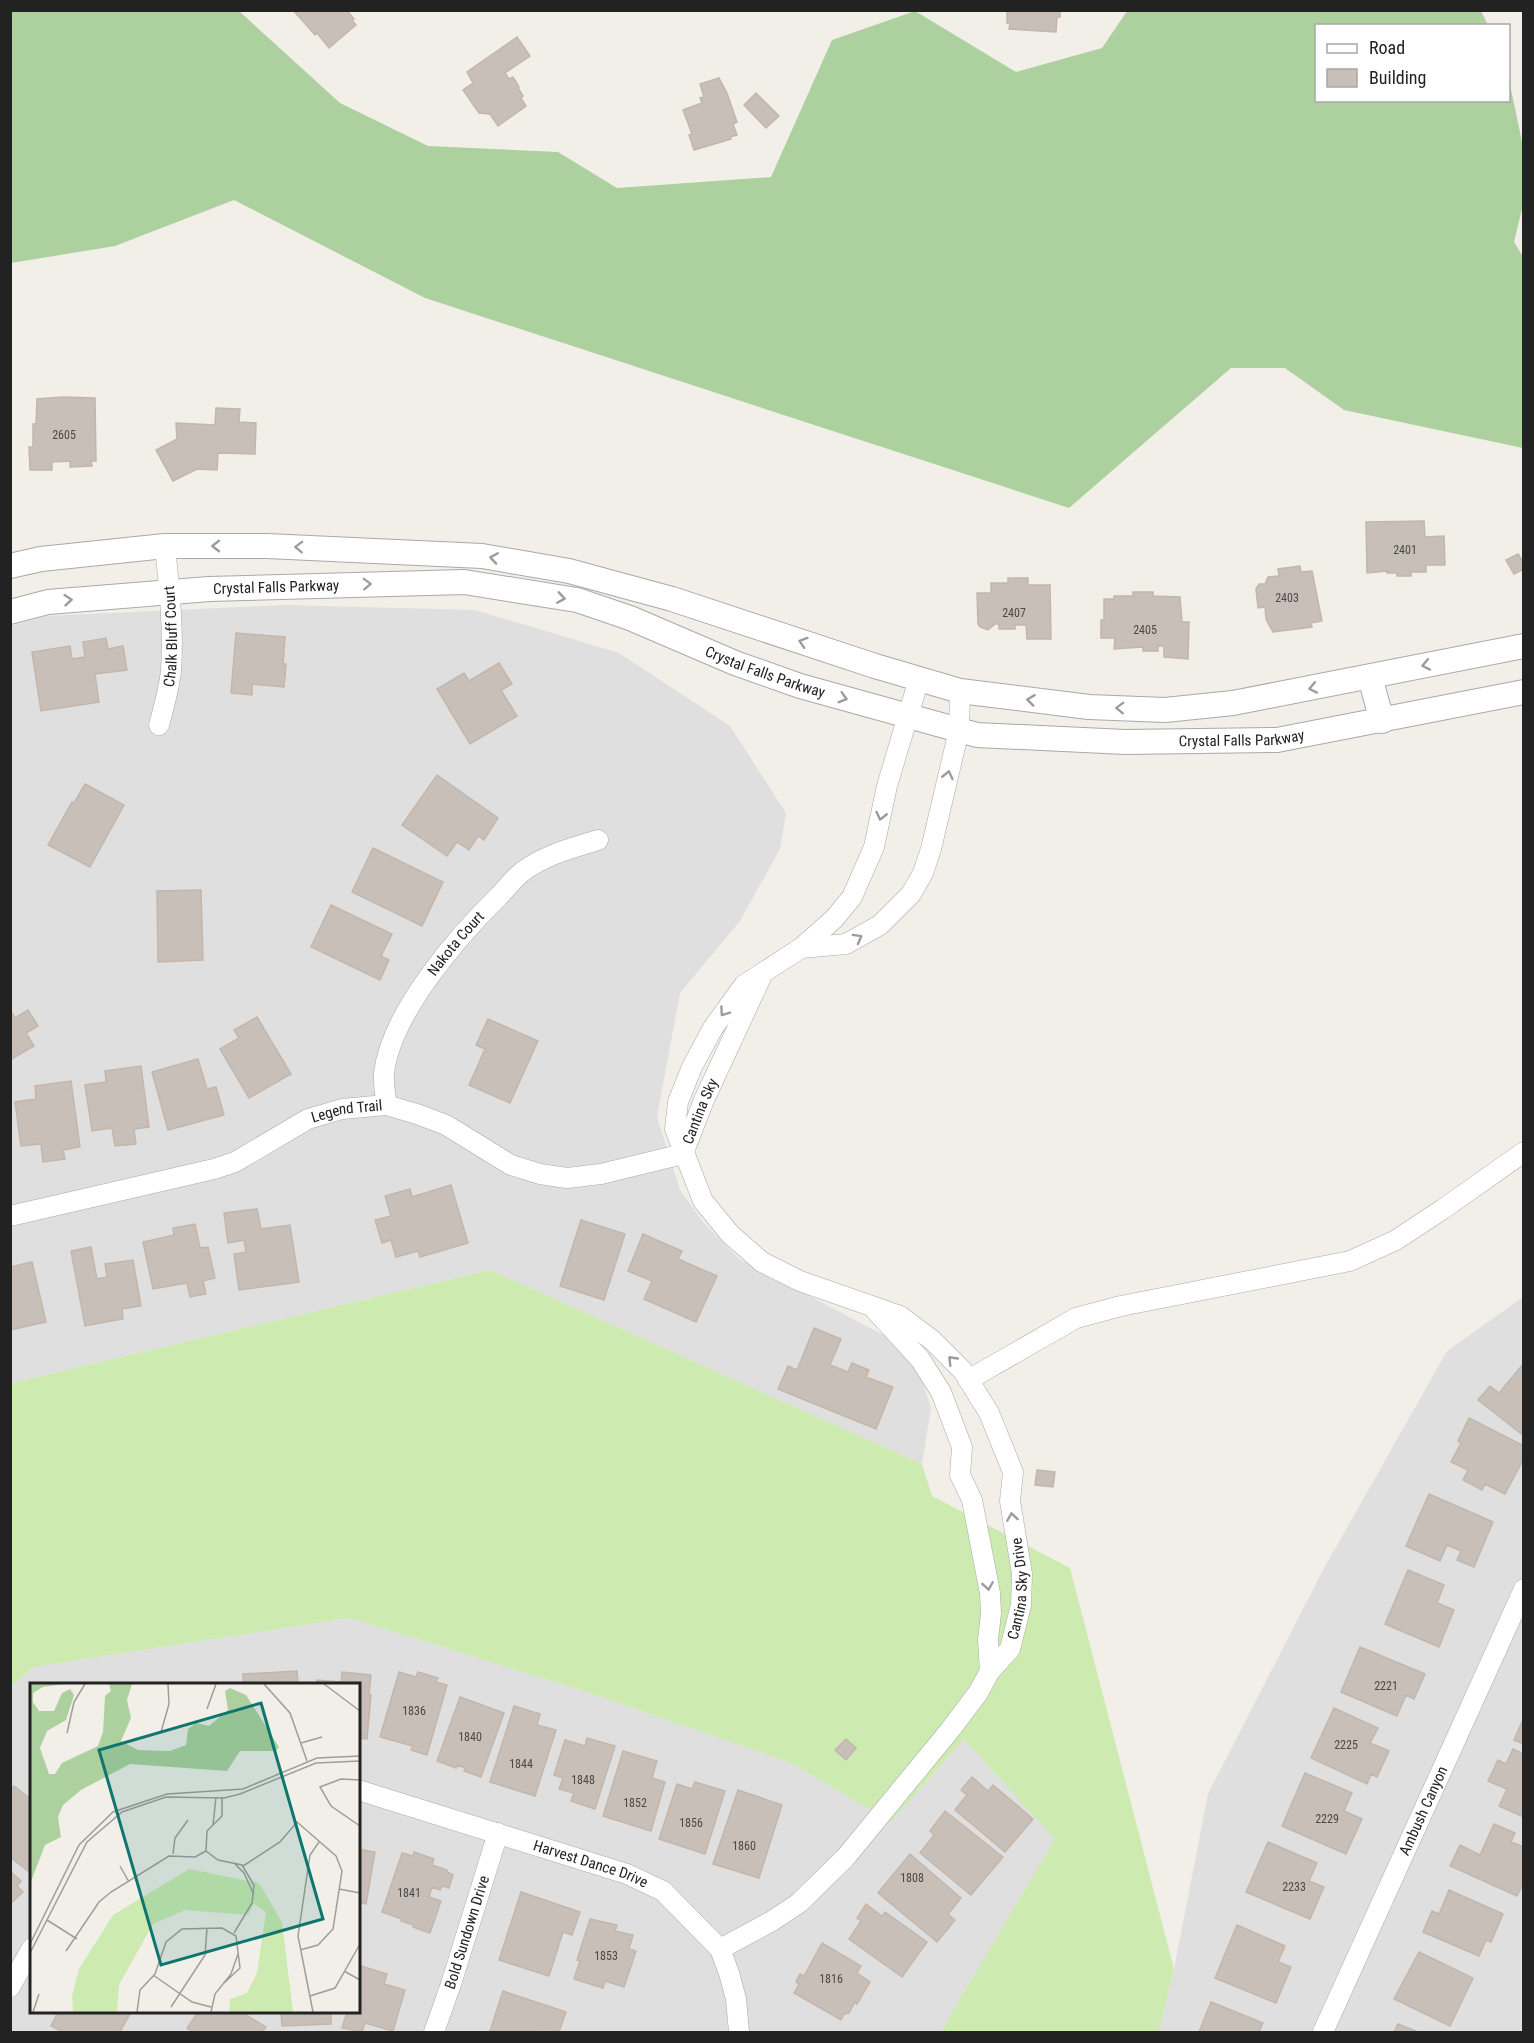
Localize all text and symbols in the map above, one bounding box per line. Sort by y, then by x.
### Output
legend [1315,24,1510,102]
text: Road [1369,37,1405,58]
text: Building [1369,67,1426,88]
house number: 2605 [52,428,76,442]
one-way arrow [211,540,220,552]
one-way arrow [295,541,304,554]
house number: 2401 [1393,543,1417,557]
one-way arrow [489,553,498,565]
street label: Crystal Falls Parkway [213,576,339,598]
one-way arrow [363,578,372,591]
street label: Chalk Bluff Court [160,585,181,688]
one-way arrow [556,591,565,603]
house number: 2403 [1275,591,1299,605]
one-way arrow [63,594,72,607]
house number: 2407 [1002,606,1026,620]
house number: 2405 [1133,623,1157,637]
one-way arrow [798,637,809,650]
street label: Crystal Falls Parkway [702,642,827,701]
one-way arrow [1421,658,1431,671]
one-way arrow [1308,681,1318,694]
one-way arrow [837,691,848,703]
one-way arrow [1027,694,1036,707]
one-way arrow [1115,701,1124,714]
street label: Crystal Falls Parkway [1179,726,1306,750]
one-way arrow [941,770,954,780]
one-way arrow [875,811,888,821]
street label: Nakota Court [424,908,488,979]
one-way arrow [851,934,862,945]
one-way arrow [720,1006,731,1017]
street label: Cantina Sky [679,1075,722,1147]
street label: Legend Trail [309,1096,383,1127]
one-way arrow [948,1356,959,1366]
one-way arrow [1006,1513,1019,1523]
street label: Cantina Sky Drive [1004,1537,1031,1642]
one-way arrow [981,1581,994,1591]
house number: 2221 [1374,1679,1398,1693]
inset map [30,1683,360,2013]
house number: 1836 [402,1704,426,1718]
house number: 1840 [458,1730,482,1744]
house number: 2225 [1334,1738,1358,1752]
house number: 1844 [509,1757,533,1771]
street label: Ambush Canyon [1395,1763,1451,1858]
house number: 1848 [571,1773,595,1787]
house number: 1852 [623,1796,647,1810]
house number: 2229 [1315,1812,1339,1826]
house number: 1856 [679,1816,703,1830]
street label: Harvest Dance Drive [531,1836,651,1892]
house number: 1860 [732,1839,756,1853]
house number: 1808 [900,1871,924,1885]
street label: Bold Sundown Drive [441,1873,493,1992]
house number: 2233 [1282,1880,1306,1894]
house number: 1841 [397,1886,421,1900]
house number: 1853 [594,1949,618,1963]
house number: 1816 [819,1972,843,1986]

